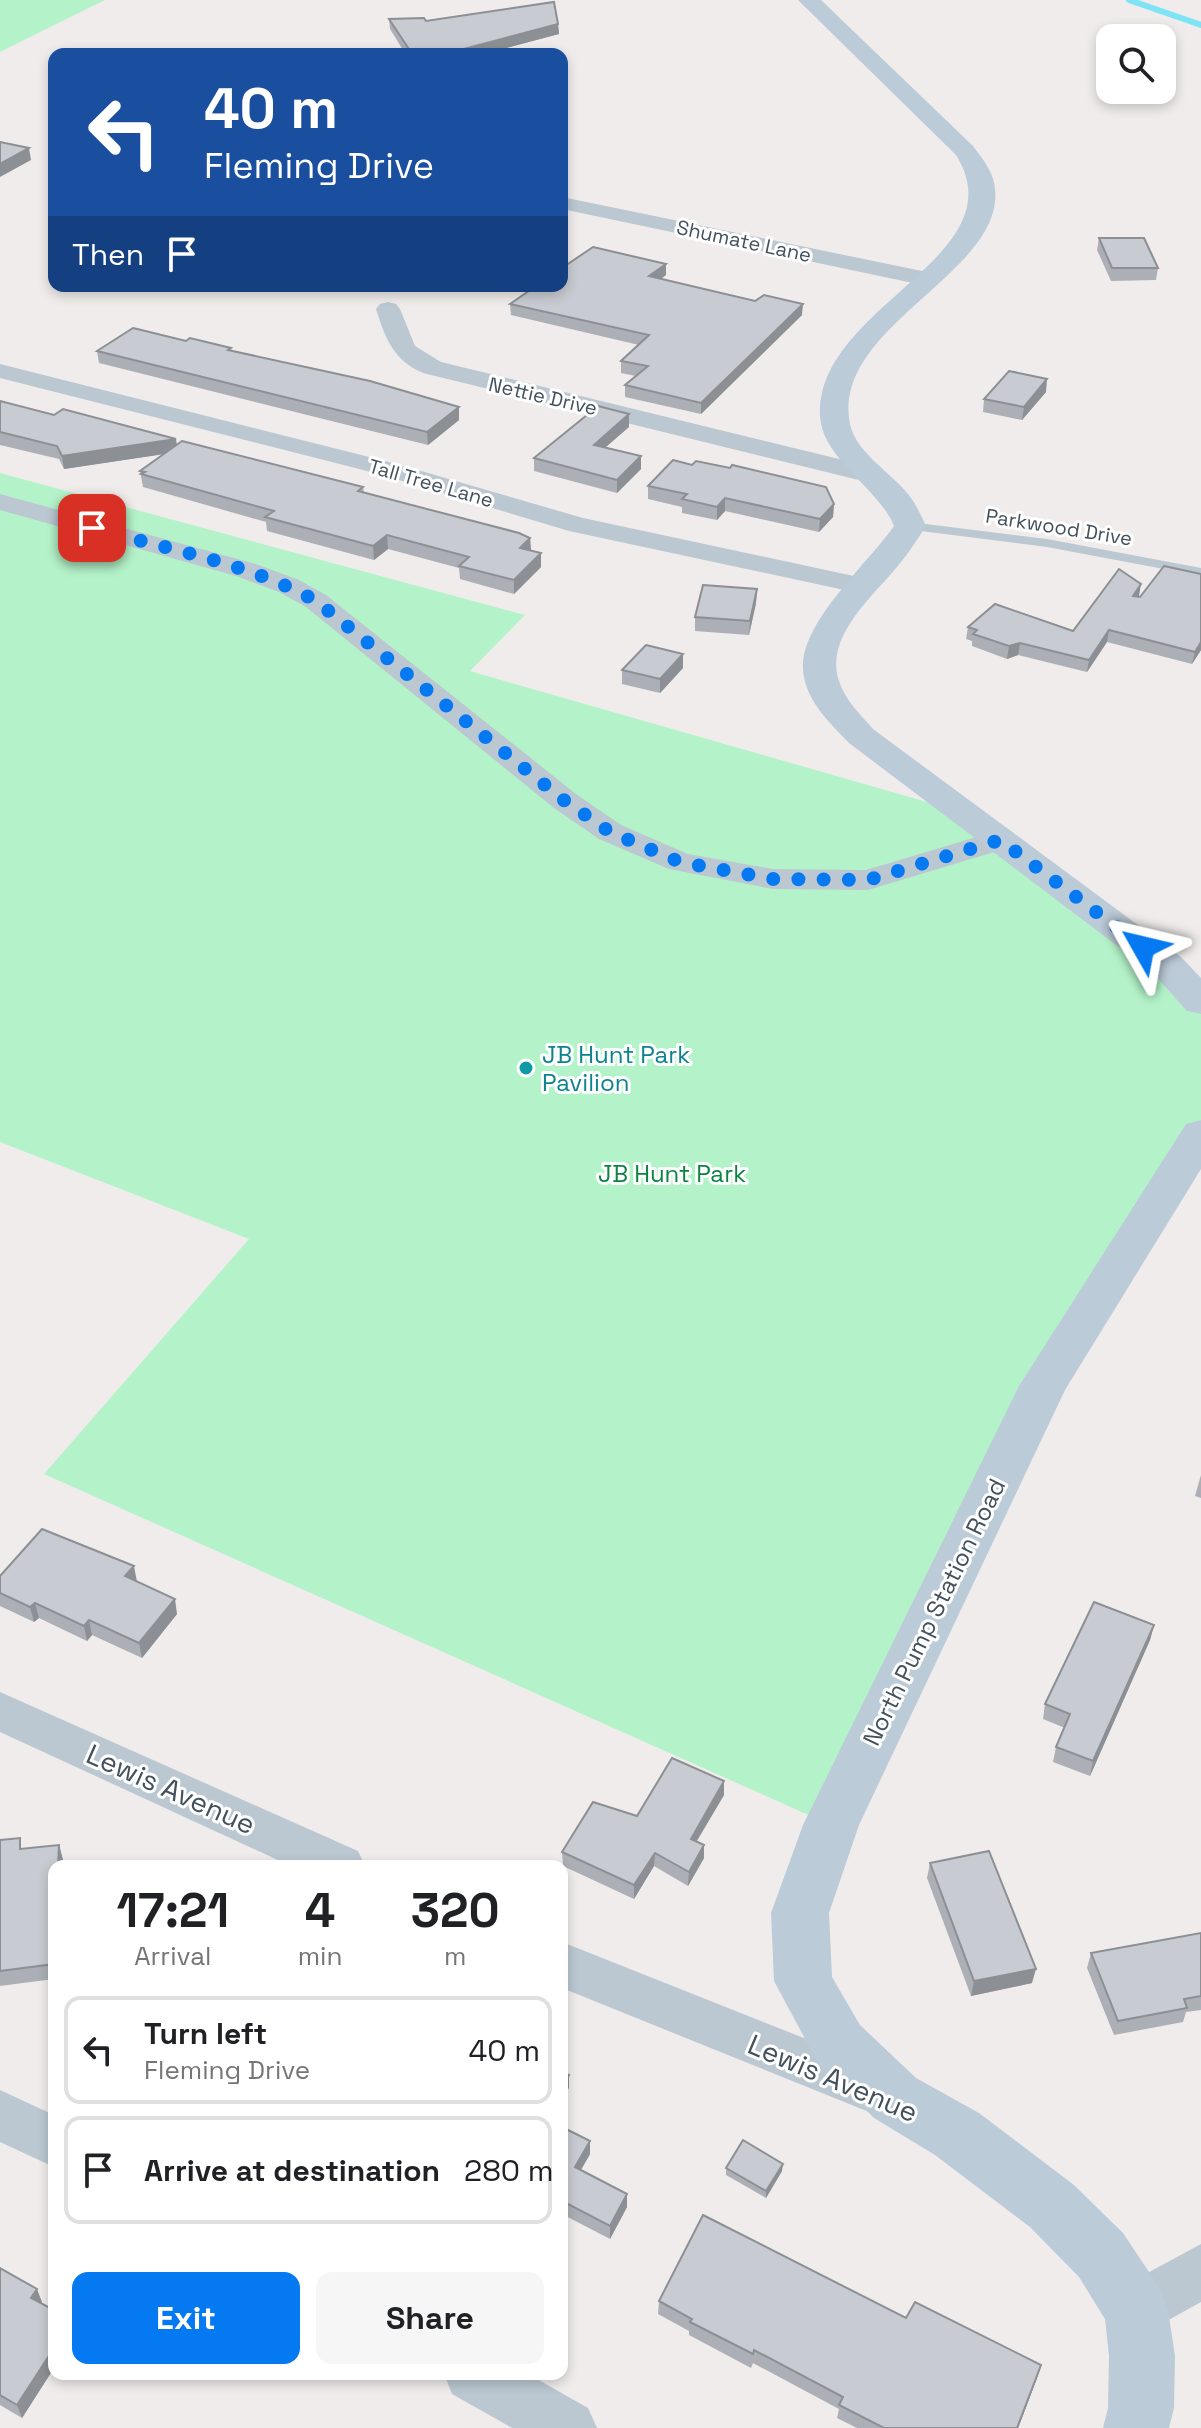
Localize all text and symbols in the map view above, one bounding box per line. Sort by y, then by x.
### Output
map controls [1096,24,1176,104]
button: search [1096,24,1176,104]
text: 40 m [204,73,338,144]
icon: left [72,80,176,184]
text: Fleming Drive [204,143,434,189]
street label: Shumate Lane [674,214,814,268]
icon: arrive [160,232,204,276]
text: Then [72,235,144,274]
street label: Nettie Drive [486,371,600,421]
street label: Tall Tree Lane [366,453,496,513]
pin [58,494,126,562]
street label: Parkwood Drive [984,503,1134,551]
icon: arrive [70,506,114,550]
position arrow [1101,905,1185,989]
place label: JB Hunt Park Pavilion [542,1039,690,1098]
marker: JB Hunt Park Pavilion [517,1059,535,1077]
park label: JB Hunt Park [598,1158,746,1189]
street label: North Pump Station Road [856,1473,1012,1751]
street label: Lewis Avenue [81,1736,261,1842]
text: 17:21 [116,1880,229,1941]
text: 4 [305,1880,335,1941]
text: 320 [411,1880,500,1941]
text: Arrival [134,1939,211,1973]
text: min [298,1939,342,1973]
text: m [444,1939,466,1973]
text: Turn left [144,2014,267,2053]
street label: Lewis Avenue [743,2026,923,2130]
icon: left [76,2028,120,2072]
text: 40 m [469,2031,540,2070]
text: Fleming Drive [144,2053,310,2087]
icon: arrive [76,2148,120,2192]
text: Arrive at destination [144,2151,440,2190]
text: 280 m [464,2151,554,2190]
button: Exit [72,2272,300,2364]
button: Share [316,2272,544,2364]

